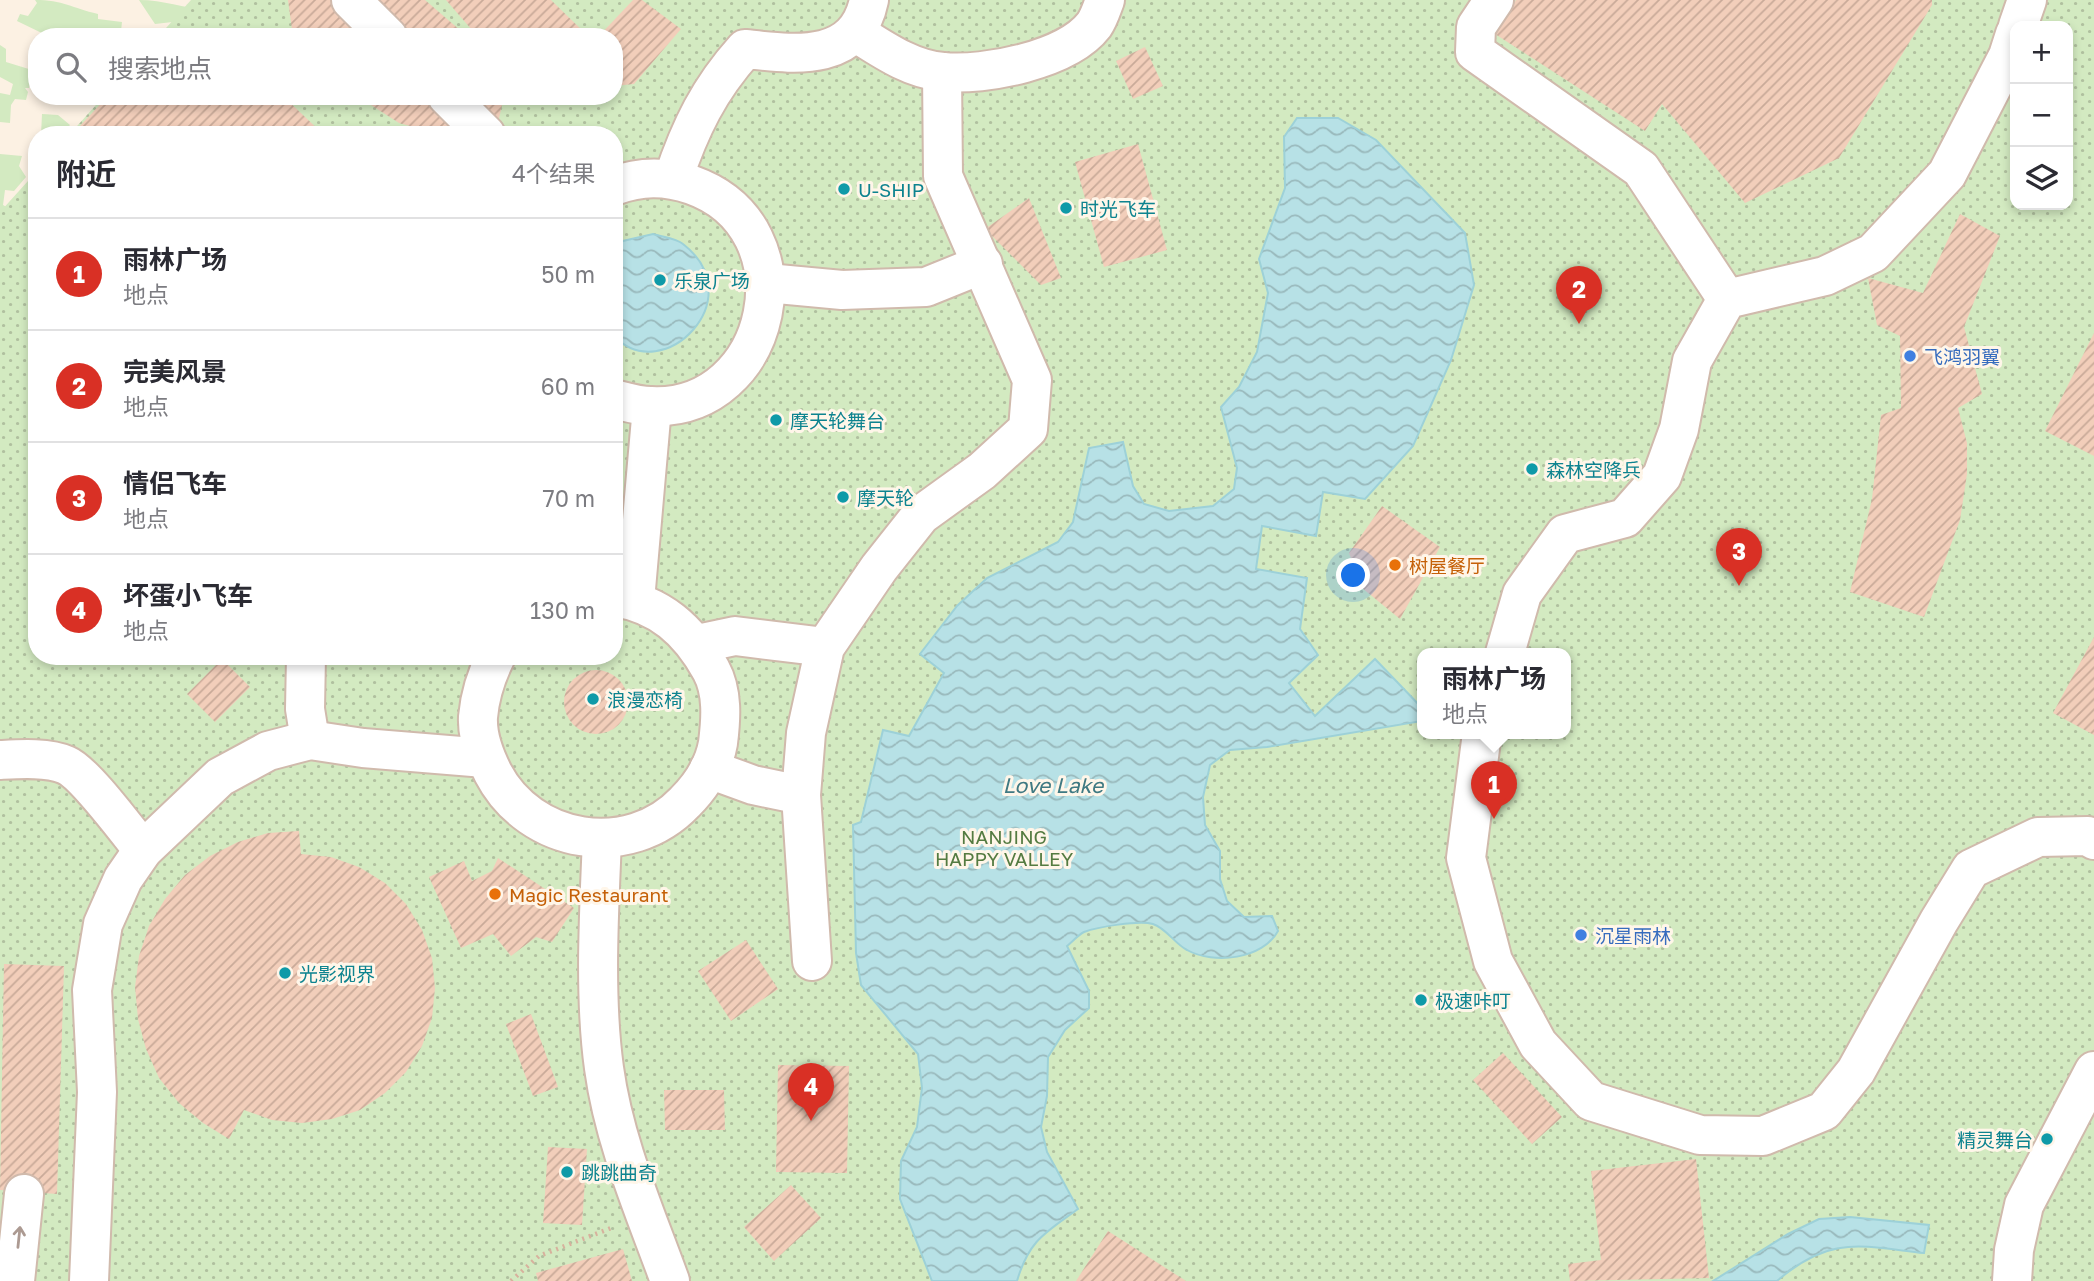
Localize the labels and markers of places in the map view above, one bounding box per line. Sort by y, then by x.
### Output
place label: U-SHIP [858,178,924,201]
marker: U-SHIP [836,181,852,197]
place label: 时光飞车 [1080,197,1156,220]
marker: 时光飞车 [1058,200,1074,216]
pin: 2 [1556,266,1602,324]
place label: 乐泉广场 [674,269,750,292]
marker: 乐泉广场 [652,272,668,288]
place label: 飞鸿羽翼 [1924,345,2000,368]
marker: 飞鸿羽翼 [1902,348,1918,364]
place label: 摩天轮舞台 [790,409,885,432]
marker: 摩天轮舞台 [768,412,784,428]
place label: 森林空降兵 [1546,458,1641,481]
marker: 森林空降兵 [1524,461,1540,477]
place label: 摩天轮 [857,486,914,509]
marker: 摩天轮 [835,489,851,505]
pin: 3 [1716,528,1762,586]
place label: 树屋餐厅 [1409,554,1485,577]
marker: 树屋餐厅 [1387,557,1403,573]
place label: 浪漫恋椅 [607,688,683,711]
marker: 浪漫恋椅 [585,691,601,707]
pin: 1 [1471,761,1517,819]
place label: Magic Restaurant [509,883,669,906]
marker: Magic Restaurant [487,886,503,902]
place label: 沉星雨林 [1595,924,1671,947]
marker: 沉星雨林 [1573,927,1589,943]
place label: 光影视界 [299,962,375,985]
marker: 光影视界 [277,965,293,981]
place label: 极速咔叮 [1435,989,1511,1012]
marker: 极速咔叮 [1413,992,1429,1008]
pin: 4 [788,1063,834,1121]
place label: 精灵舞台 [1957,1128,2033,1151]
marker: 精灵舞台 [2039,1131,2055,1147]
place label: 跳跳曲奇 [581,1161,657,1184]
marker: 跳跳曲奇 [559,1164,575,1180]

